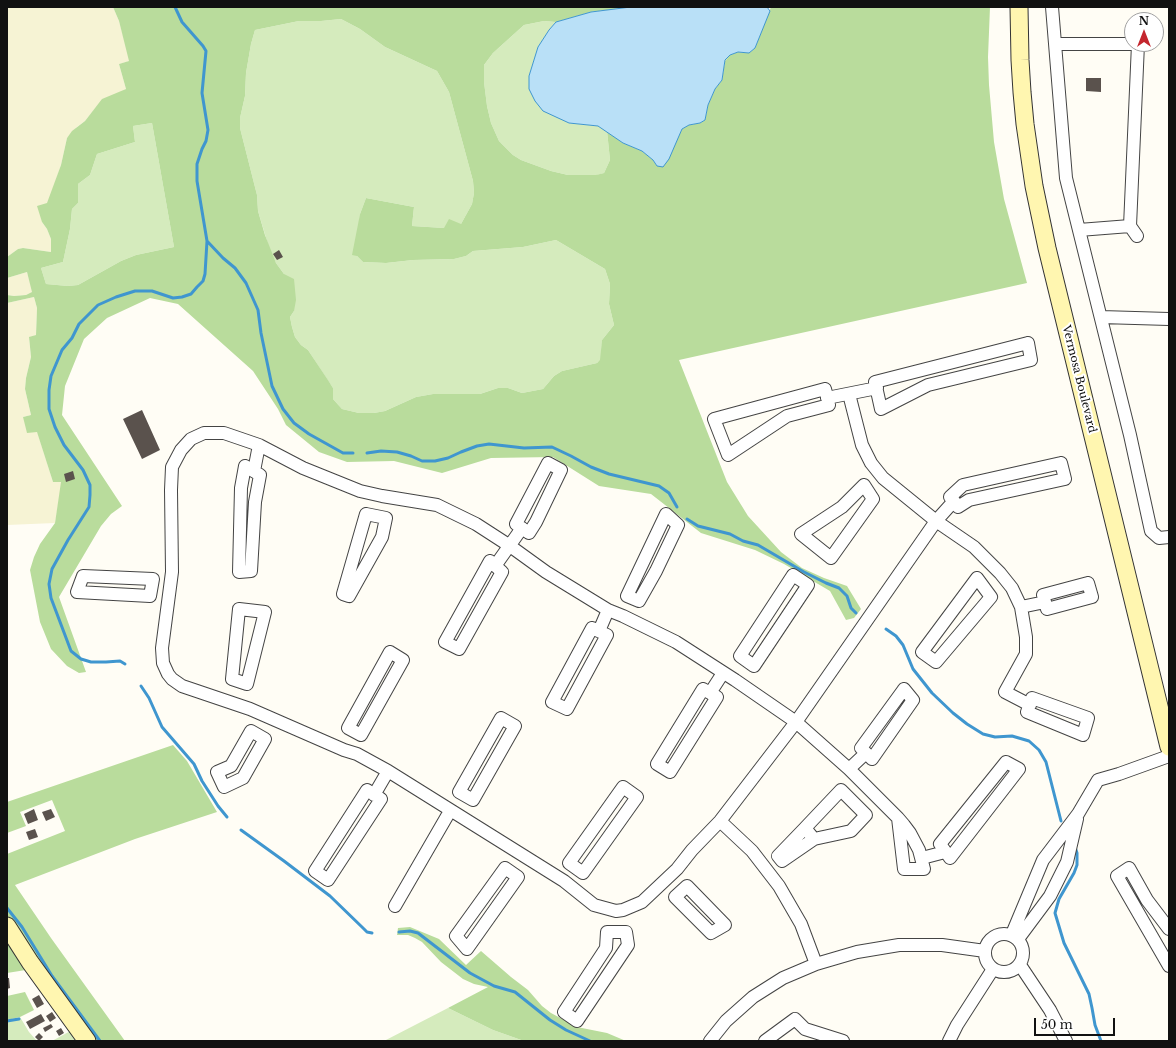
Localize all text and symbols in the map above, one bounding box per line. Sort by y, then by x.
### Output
north arrow [1124,12,1164,52]
text: N [1139,14,1149,28]
street label: Vermosa Boulevard [1059,324,1099,434]
scale bar [1036,1010,1117,1036]
text: 50 m [1041,1017,1073,1032]

